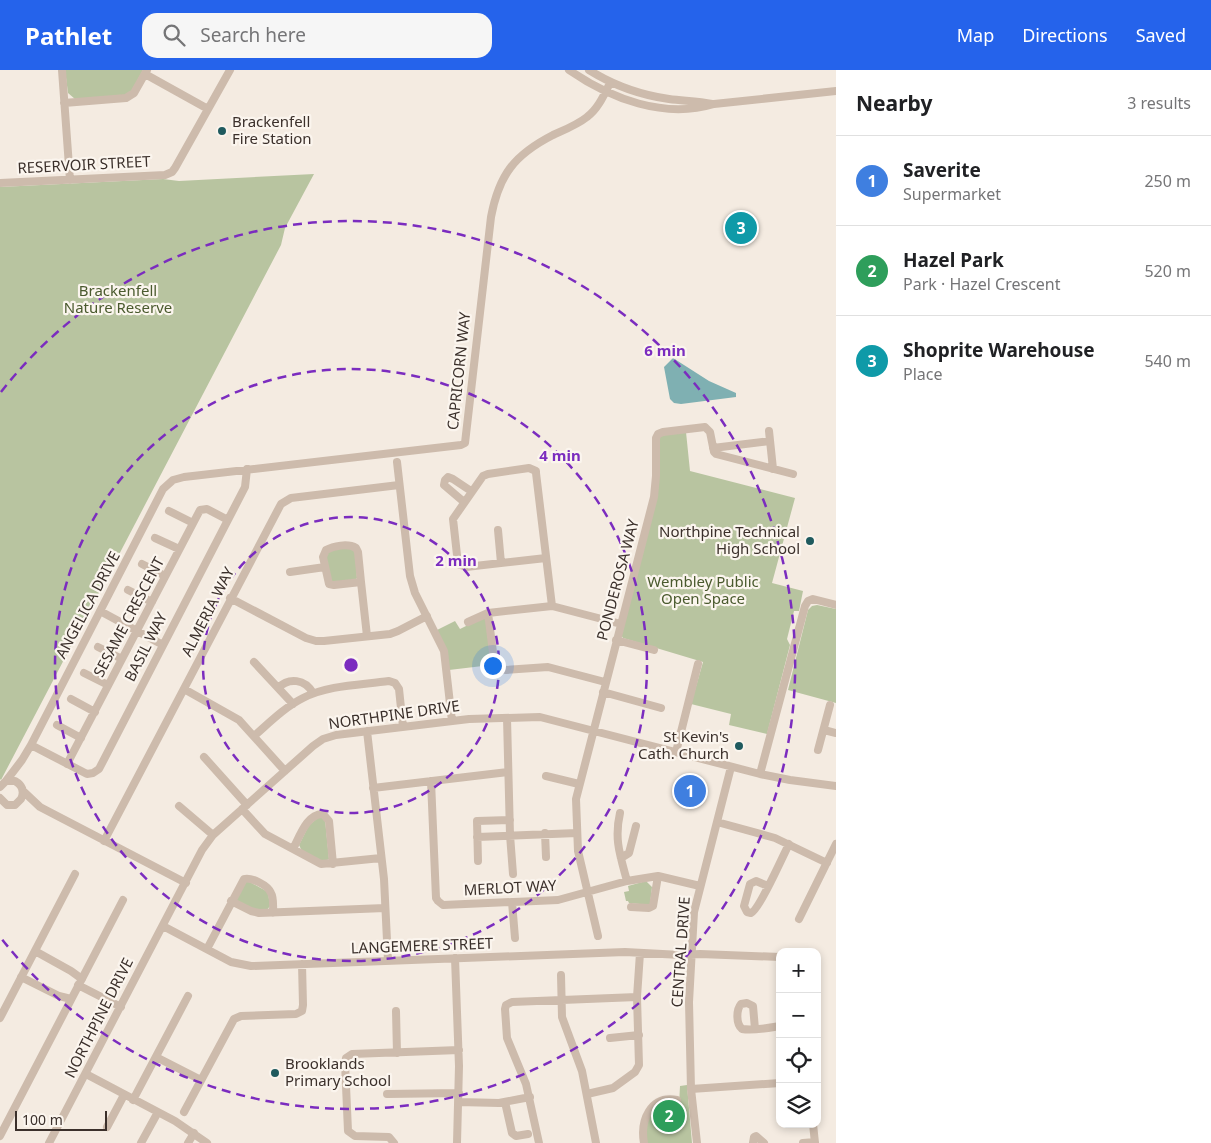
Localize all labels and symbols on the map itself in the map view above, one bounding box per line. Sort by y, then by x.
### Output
place label: Brackenfell Fire Station [232,111,312,148]
marker: Brackenfell Fire Station [216,125,228,137]
street label: RESERVOIR STREET [17,150,152,177]
pin: 3 [725,209,757,247]
park label: Brackenfell Nature Reserve [64,280,172,317]
street label: CAPRICORN WAY [442,310,474,431]
text: 6 min [644,340,686,360]
text: 4 min [539,445,581,465]
street label: PONDEROSA WAY [591,516,643,643]
place label: Northpine Technical High School [659,521,800,558]
marker: Northpine Technical High School [804,535,816,547]
street label: ANGELICA DRIVE [50,547,124,662]
text: 2 min [435,550,477,570]
street label: SESAME CRESCENT [88,552,169,680]
street label: ALMERIA WAY [176,563,238,660]
park label: Wembley Public Open Space [647,571,759,608]
street label: BASIL WAY [119,608,171,684]
your location [480,653,506,679]
centre of rings [342,656,360,674]
street label: NORTHPINE DRIVE [327,695,461,733]
place label: St Kevin's Cath. Church [638,726,729,763]
marker: St Kevin's Cath. Church [733,740,745,752]
pin: 1 [674,772,706,810]
street label: MERLOT WAY [463,875,557,899]
street label: CENTRAL DRIVE [666,896,694,1008]
street label: LANGEMERE STREET [350,932,494,957]
street label: NORTHPINE DRIVE [59,954,137,1081]
place label: Brooklands Primary School [285,1053,391,1090]
marker: Brooklands Primary School [269,1067,281,1079]
pin: 2 [653,1097,685,1135]
scale bar [15,1108,108,1131]

